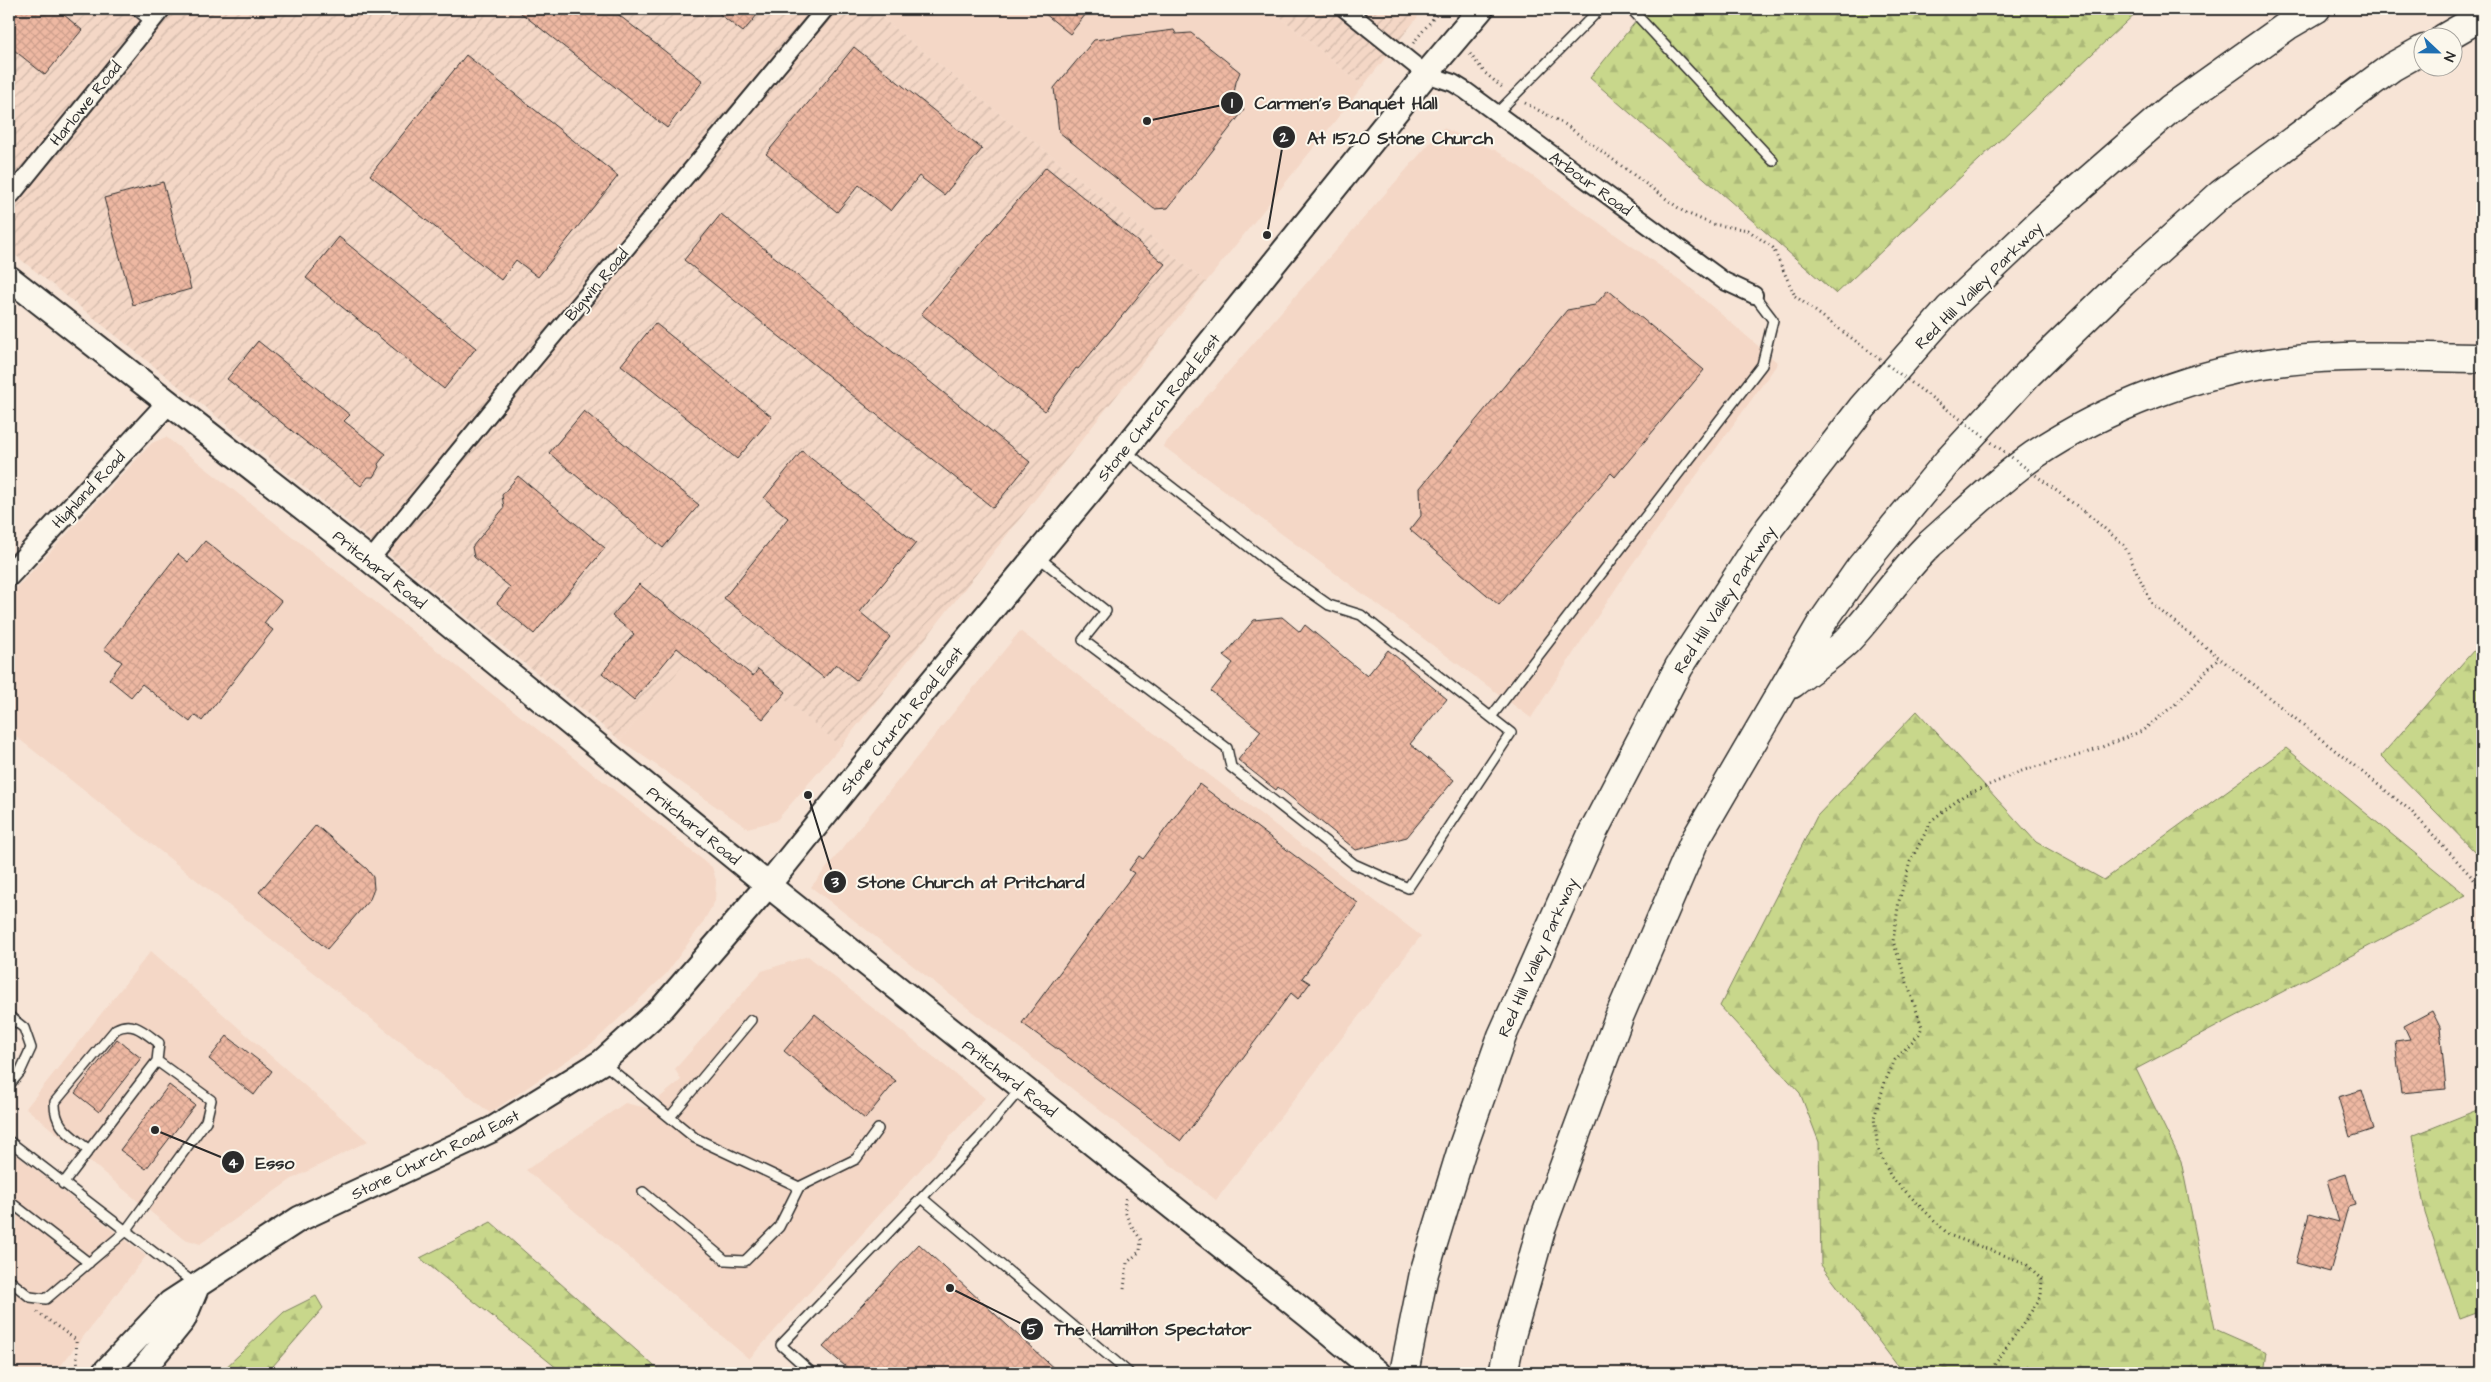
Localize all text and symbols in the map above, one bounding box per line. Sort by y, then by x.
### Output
north arrow [2414,28,2464,78]
text: N [2438,49,2460,65]
street label: Harlowe Road [45,57,127,151]
callout: Carmen's Banquet Hall [1219,87,1448,120]
text: Carmen's Banquet Hall [1254,91,1438,116]
text: 1 [1231,93,1233,114]
callout: At 1520 Stone Church [1272,121,1503,154]
text: At 1520 Stone Church [1307,126,1494,151]
text: 2 [1279,127,1289,148]
street label: Arbour Road [1545,146,1636,221]
street label: Red Hill Valley Parkway [1910,217,2048,355]
street label: Bigwin Road [560,244,634,326]
street label: Stone Church Road East [1092,329,1226,486]
street label: Highland Road [47,446,131,534]
street label: Red Hill Valley Parkway [1669,521,1782,678]
street label: Pritchard Road [328,525,431,614]
street label: Stone Church Road East [835,642,969,799]
street label: Pritchard Road [642,781,745,870]
callout: Stone Church at Pritchard [822,865,1094,898]
text: Stone Church at Pritchard [857,870,1085,895]
text: 3 [830,872,839,893]
street label: Red Hill Valley Parkway [1493,874,1584,1041]
street label: Pritchard Road [958,1035,1061,1123]
street label: Stone Church Road East [348,1104,524,1205]
callout: Esso [220,1146,304,1179]
text: Esso [256,1151,295,1176]
text: 4 [228,1153,239,1174]
callout: The Hamilton Spectator [1019,1312,1261,1345]
text: The Hamilton Spectator [1054,1317,1251,1342]
text: 5 [1027,1319,1038,1340]

